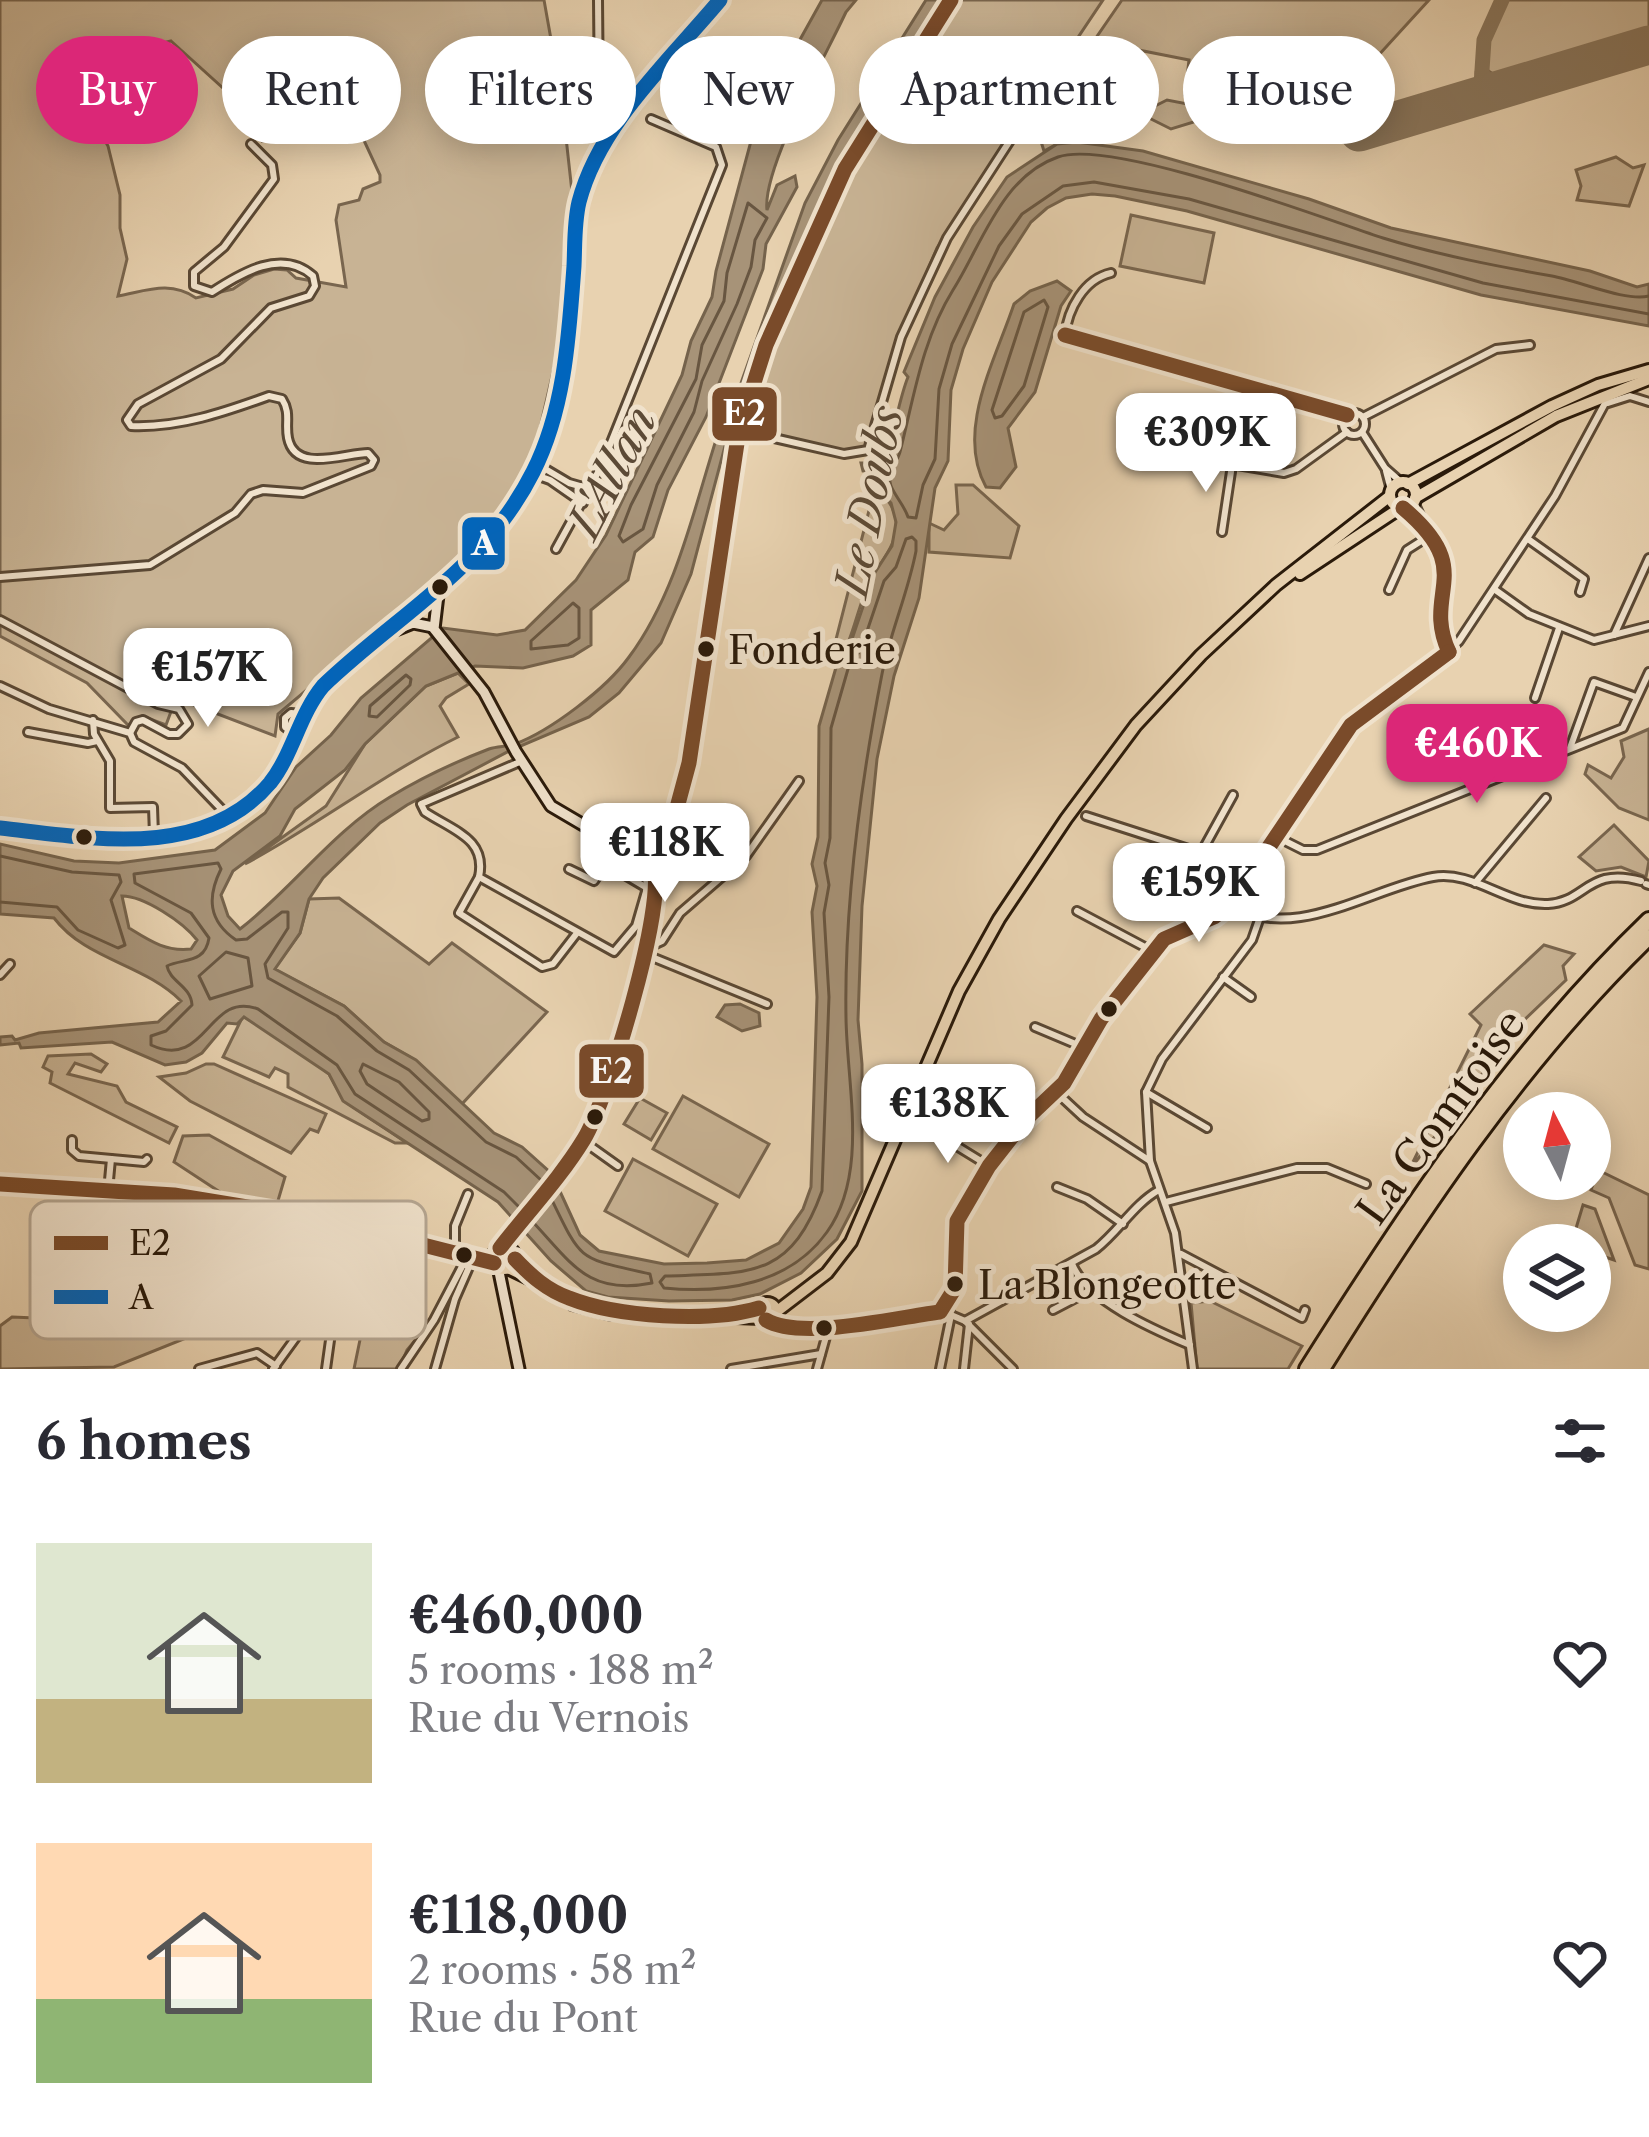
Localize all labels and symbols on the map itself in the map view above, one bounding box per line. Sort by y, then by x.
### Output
line badge: E2 [710,385,779,443]
text: E2 [722,393,766,434]
pin: €309K [1122,393,1290,495]
water label: L'Allan [554,397,669,549]
water label: Le Doubs [823,401,915,604]
line badge: A [460,515,507,572]
text: A [470,523,498,564]
unlabelled marker [429,576,451,598]
place label: Fonderie [728,626,896,674]
pin: €157K [124,628,292,730]
marker: Fonderie [695,638,717,660]
pin: €460K [1393,704,1561,806]
pin: €118K [581,803,749,905]
unlabelled marker [73,826,95,848]
pin: €159K [1115,843,1283,945]
unlabelled marker [1098,998,1120,1020]
street label: La Comtoise [1346,999,1536,1235]
line badge: E2 [577,1042,646,1100]
text: E2 [589,1051,633,1092]
pin: €138K [864,1064,1032,1166]
north arrow [1503,1092,1611,1200]
unlabelled marker [584,1106,606,1128]
legend [30,1201,426,1339]
text: E2 [129,1223,171,1264]
unlabelled marker [453,1244,475,1266]
place label: La Blongeotte [978,1261,1237,1309]
marker: La Blongeotte [944,1273,966,1295]
text: A [128,1277,154,1318]
unlabelled marker [813,1317,835,1339]

